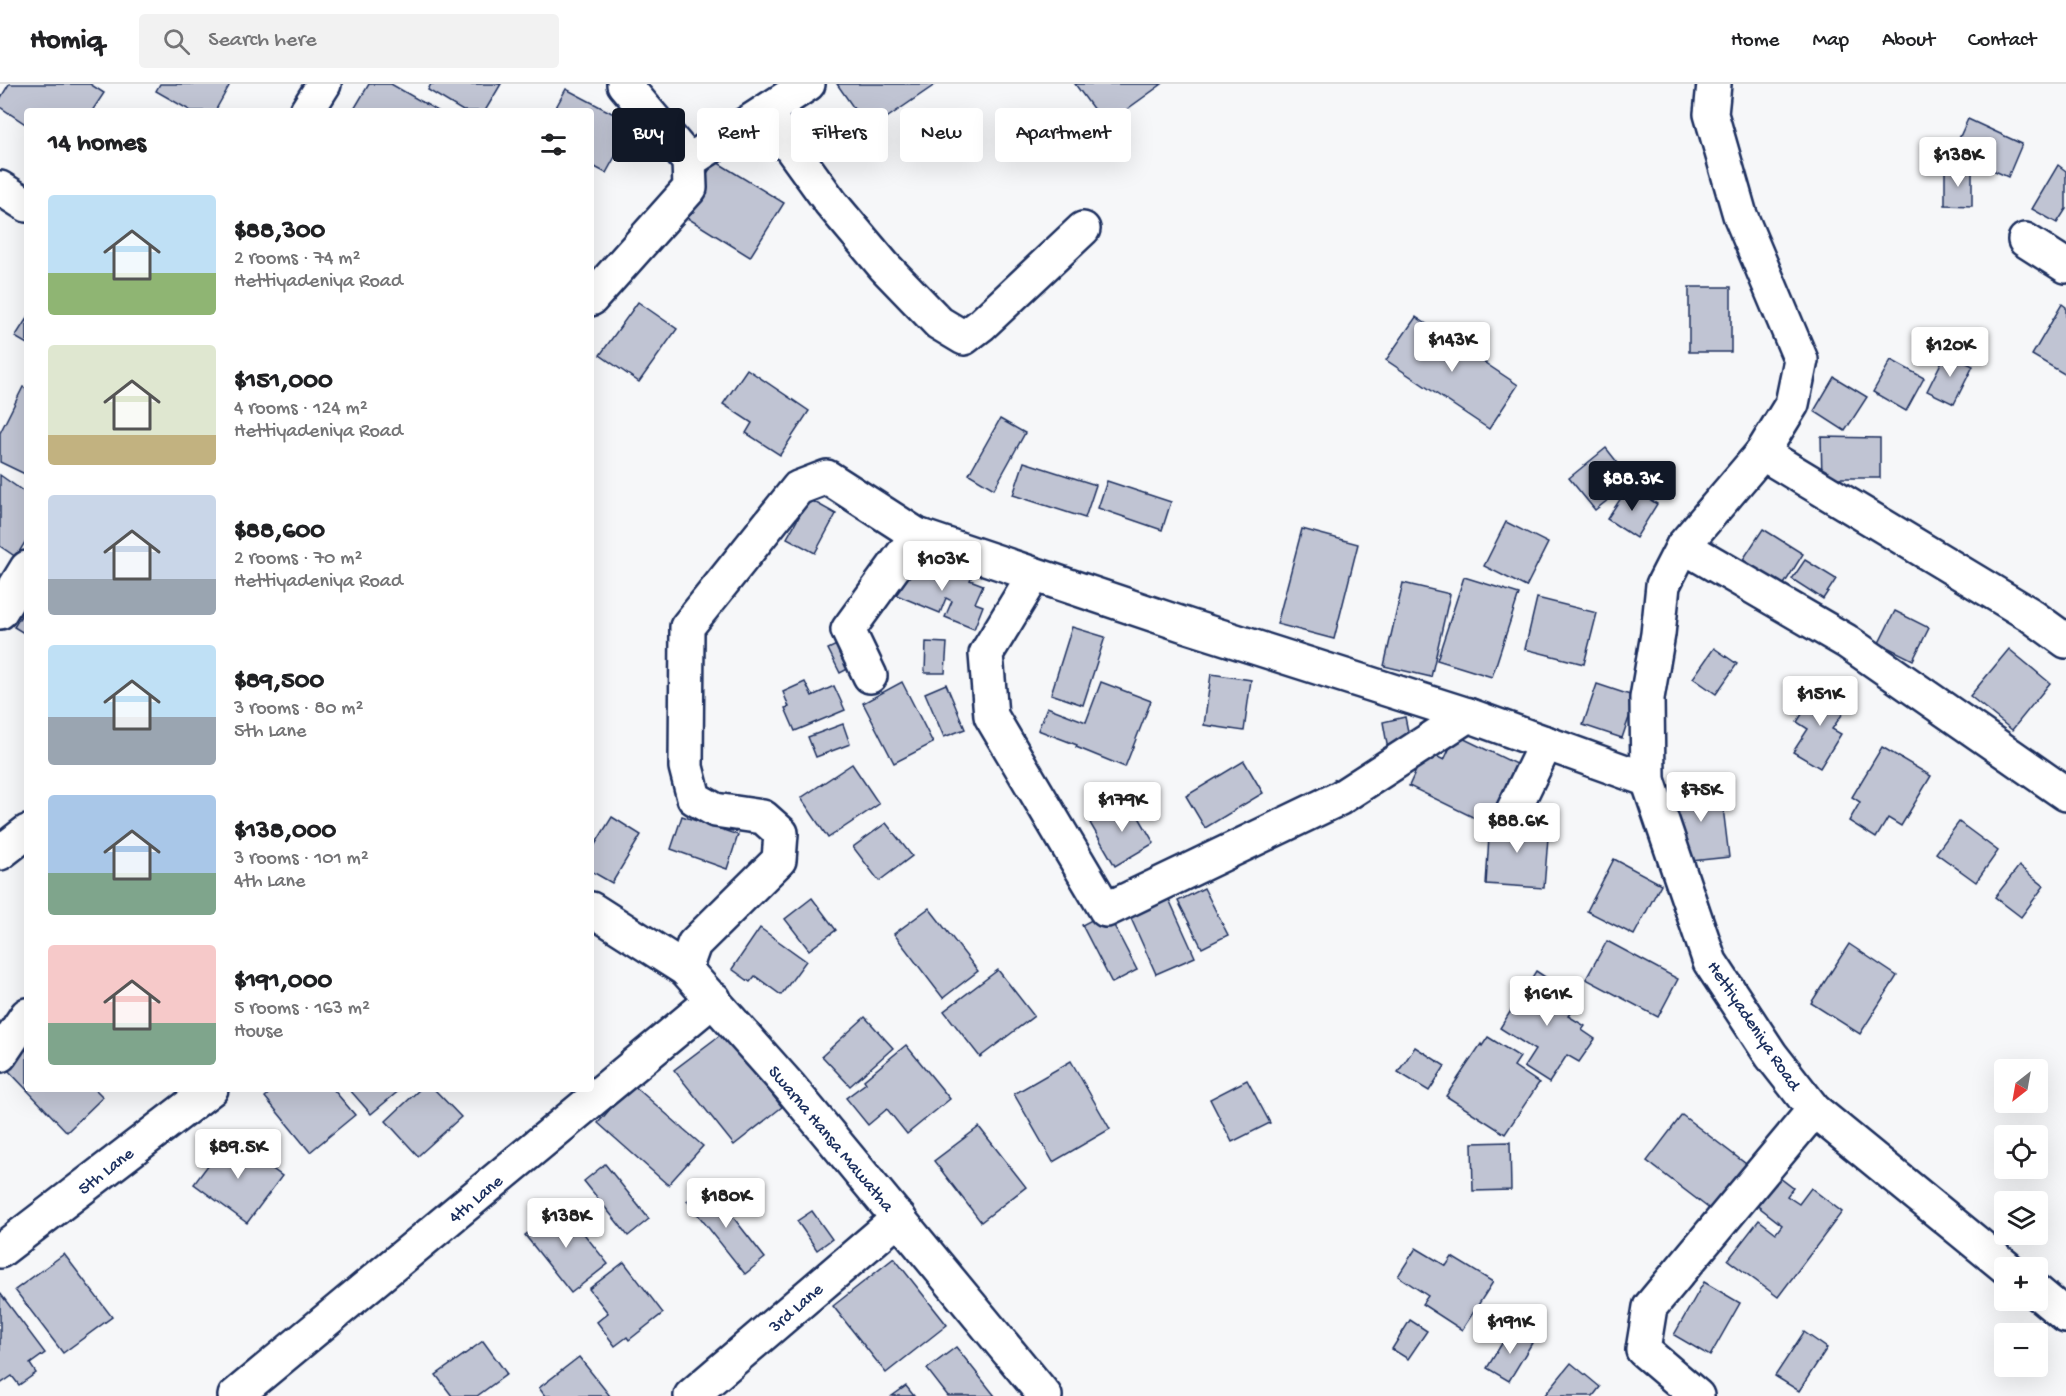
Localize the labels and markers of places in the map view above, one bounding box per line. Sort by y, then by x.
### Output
pin: $138K [1916,137,2000,188]
pin: $143K [1410,322,1494,373]
pin: $120K [1908,327,1992,378]
pin: $88.3K [1583,461,1681,512]
pin: $103K [900,541,984,592]
pin: $151K [1778,676,1862,727]
pin: $75K [1665,772,1737,823]
pin: $179K [1080,782,1164,833]
pin: $88.6K [1468,803,1566,854]
pin: $161K [1505,976,1589,1027]
pin: $89.5K [189,1129,287,1180]
pin: $180K [684,1178,768,1229]
pin: $138K [524,1198,608,1249]
pin: $191K [1468,1304,1552,1355]

